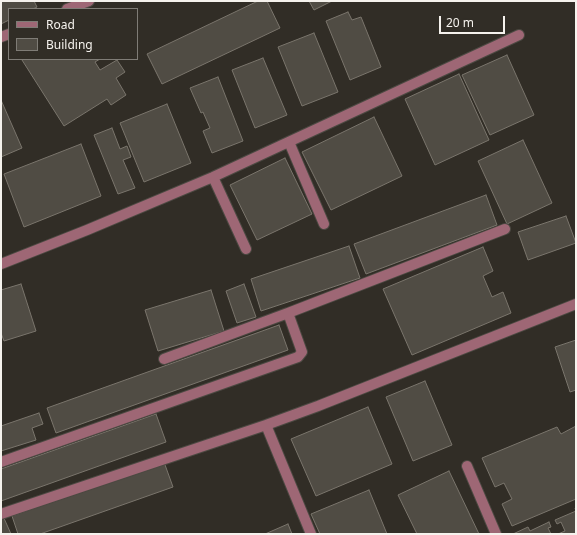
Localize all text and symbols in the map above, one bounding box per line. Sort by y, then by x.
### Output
legend [8,8,138,60]
scale bar [441,8,507,34]
text: 20 m [446,14,474,31]
text: Road [46,16,75,33]
text: Building [46,36,93,53]

